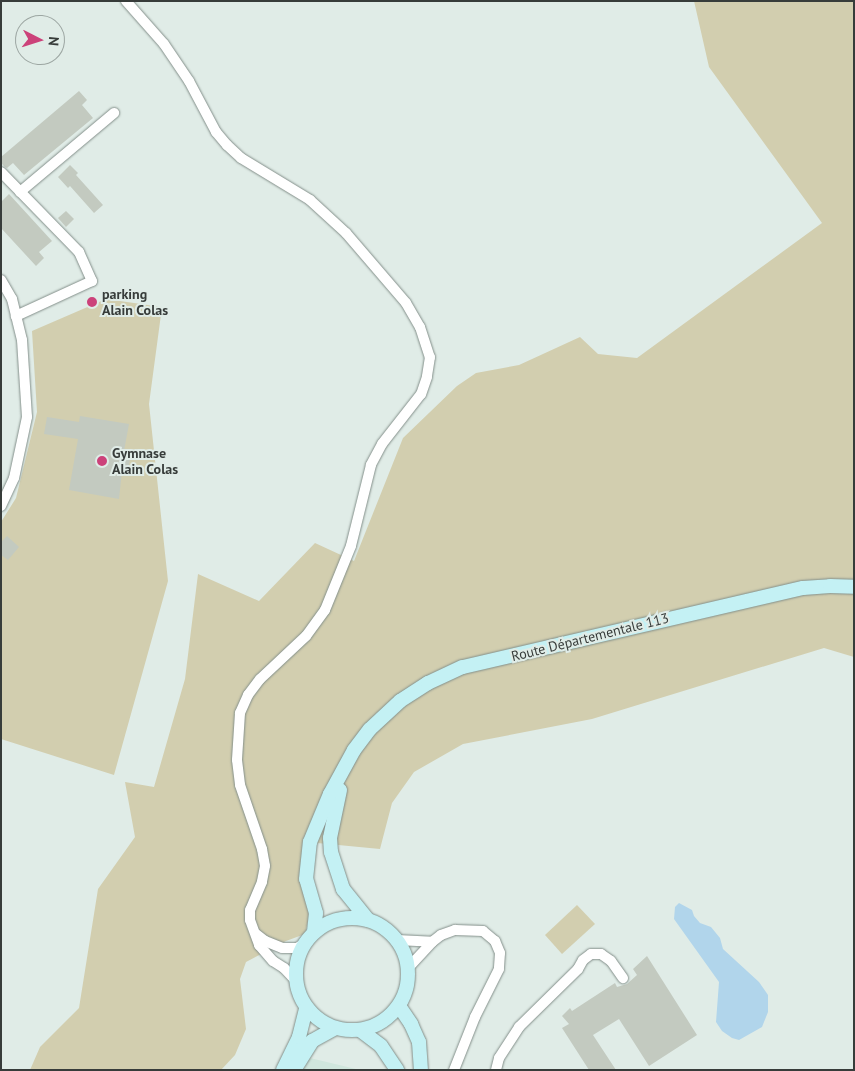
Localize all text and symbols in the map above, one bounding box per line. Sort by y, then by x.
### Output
north arrow [15,15,65,65]
text: N [45,36,63,47]
place label: parking Alain Colas [102,286,168,318]
marker: parking Alain Colas [86,296,98,308]
place label: Gymnase Alain Colas [112,445,178,478]
marker: Gymnase Alain Colas [96,455,108,467]
street label: Route Départementale 113 [510,609,670,665]

